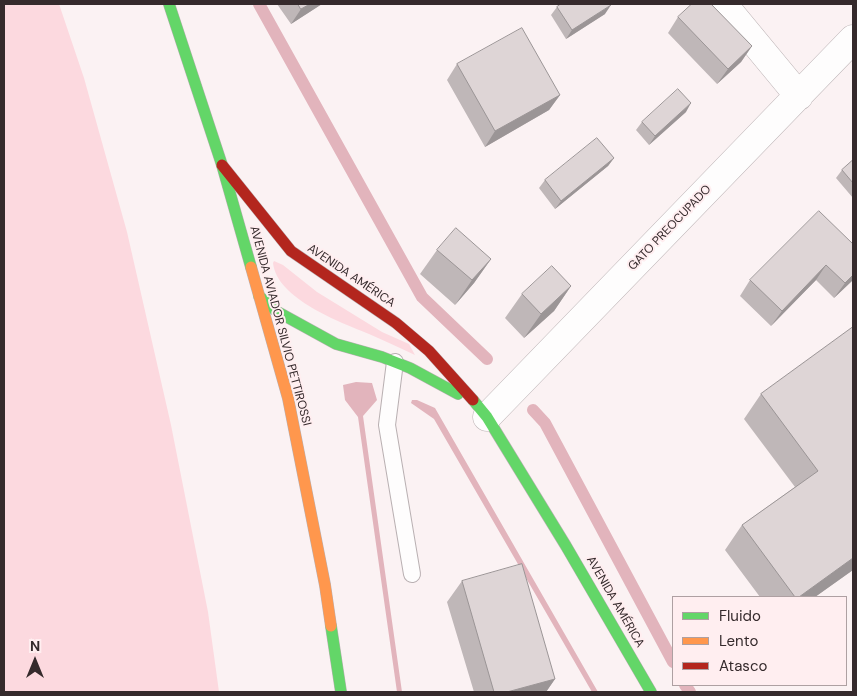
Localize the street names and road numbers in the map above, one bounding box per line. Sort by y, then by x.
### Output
street label: GATO PREOCUPADO [626,182,714,274]
street label: AVENIDA AVIADOR SILVIO PETTIROSSI [246,225,314,427]
street label: AVENIDA AMÉRICA [304,241,398,311]
street label: AVENIDA AMÉRICA [583,554,647,650]

